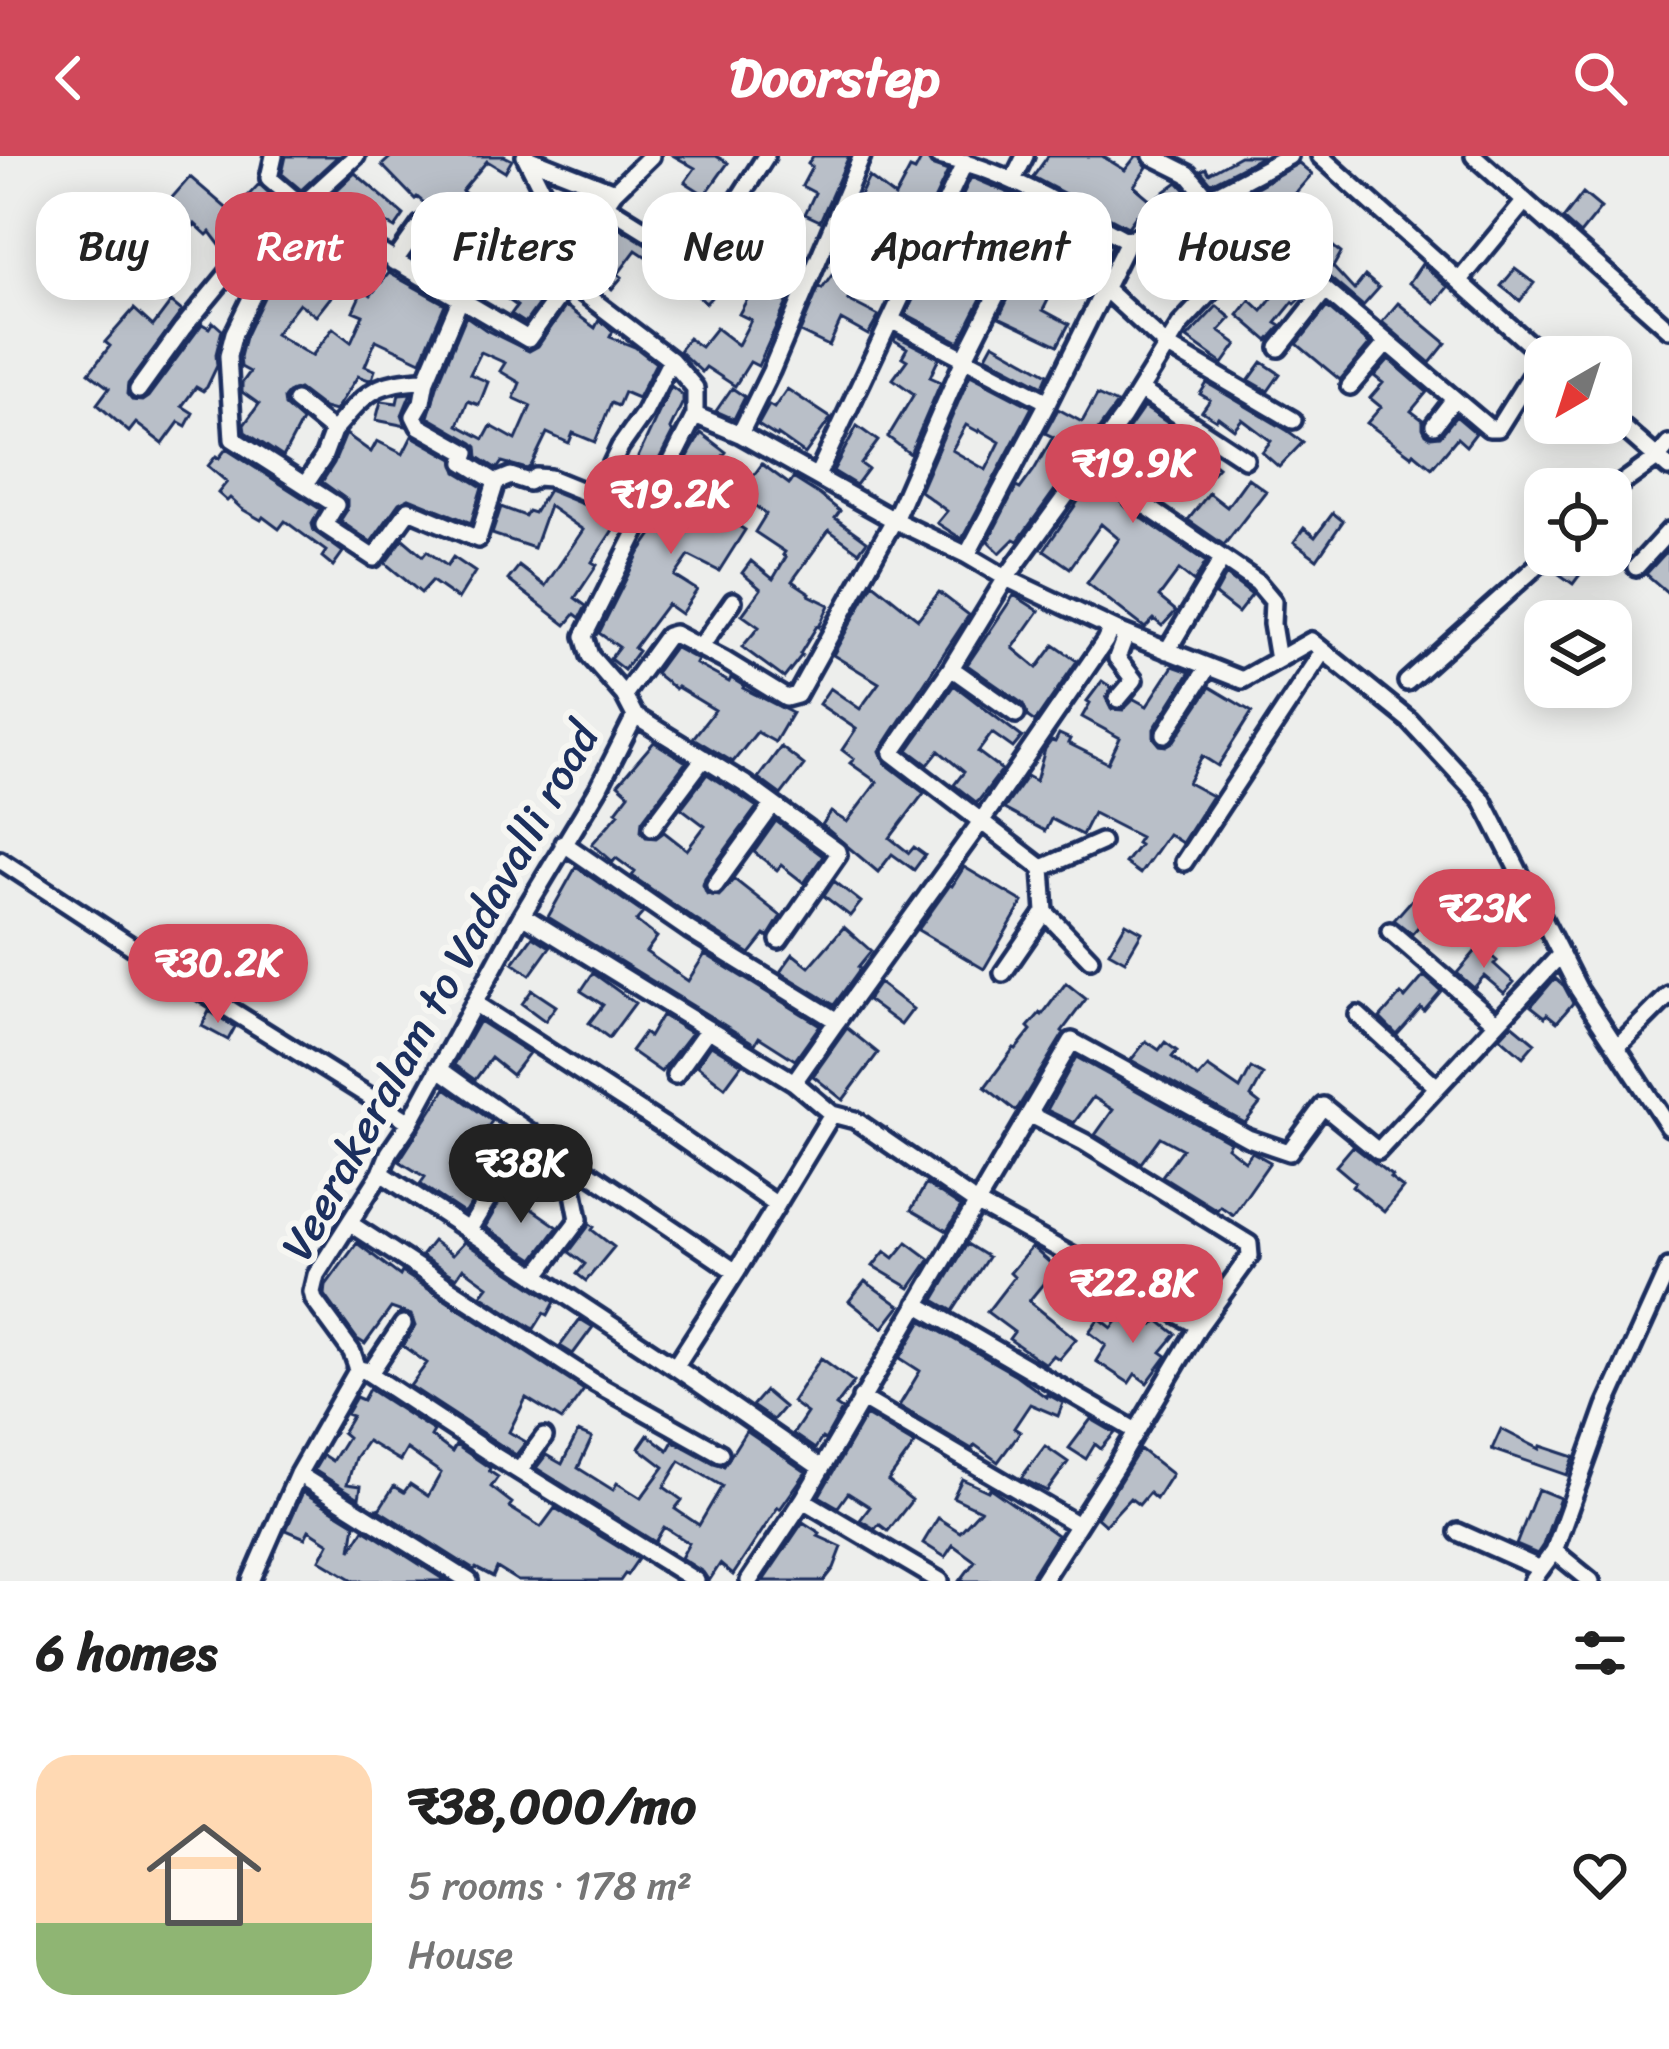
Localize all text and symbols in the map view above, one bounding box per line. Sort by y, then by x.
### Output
text: Doorstep [729,30,940,126]
icon: back [36,45,102,111]
icon: search [1567,45,1633,111]
chip: Buy [36,192,191,300]
chip: Rent [215,192,387,300]
chip: Filters [411,192,618,300]
chip: New [642,192,806,300]
chip: Apartment [830,192,1112,300]
chip: House [1136,192,1333,300]
north arrow [1524,336,1632,444]
map controls [1524,336,1632,708]
pin: ₹19.9K [1035,424,1231,526]
text: ₹19.9K [1072,428,1194,497]
pin: ₹19.2K [573,455,769,557]
text: ₹19.2K [611,459,731,528]
button: locate [1524,468,1632,576]
button: layers [1524,600,1632,708]
street label: Veerakeralam to Vadavalli road [258,704,623,1275]
pin: ₹23K [1413,869,1555,971]
text: ₹23K [1439,873,1529,942]
pin: ₹30.2K [120,924,316,1026]
text: ₹30.2K [155,928,281,997]
pin: ₹38K [450,1124,592,1226]
text: ₹38K [476,1128,566,1197]
pin: ₹22.8K [1035,1244,1231,1346]
text: ₹22.8K [1070,1248,1196,1317]
text: 6 homes [36,1608,217,1698]
icon: filters [1567,1620,1633,1686]
text: ₹38,000/mo [408,1761,696,1851]
icon: home [132,1803,276,1947]
icon: heart [1567,1842,1633,1908]
text: 5 rooms · 178 m² [408,1851,692,1920]
text: House [408,1920,513,1989]

